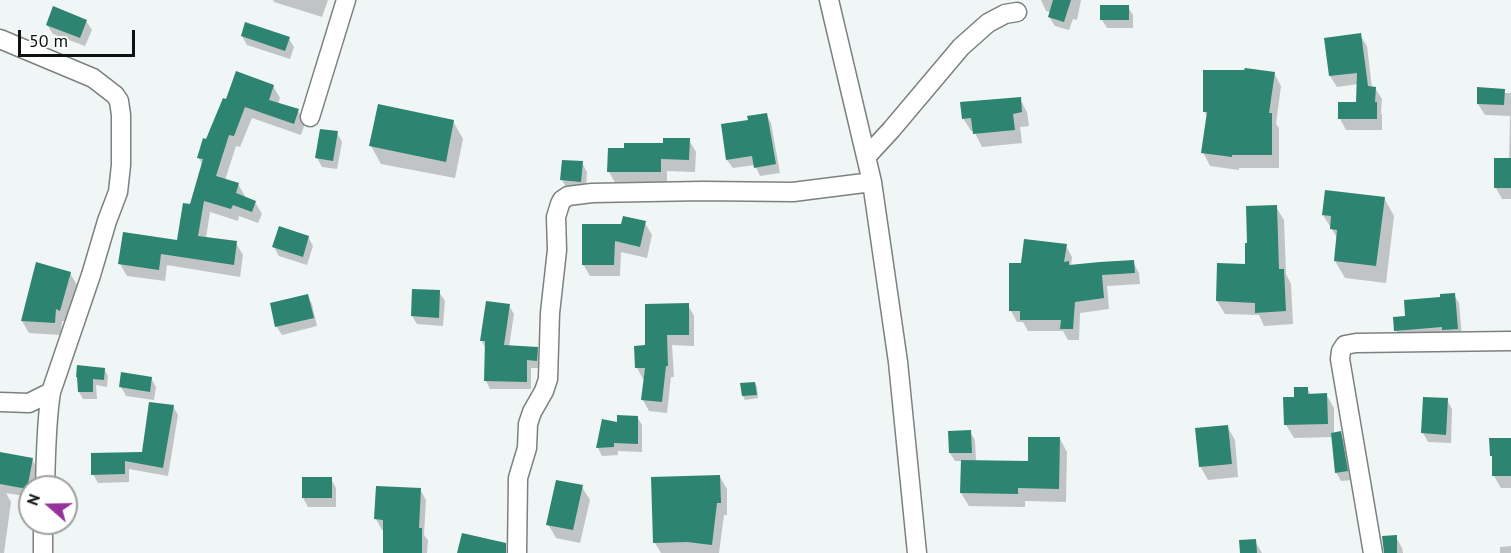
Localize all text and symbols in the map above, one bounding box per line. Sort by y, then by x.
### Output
scale bar [21,18,138,56]
text: 50 m [29,29,68,52]
north arrow [18,475,78,535]
text: N [22,491,44,508]

